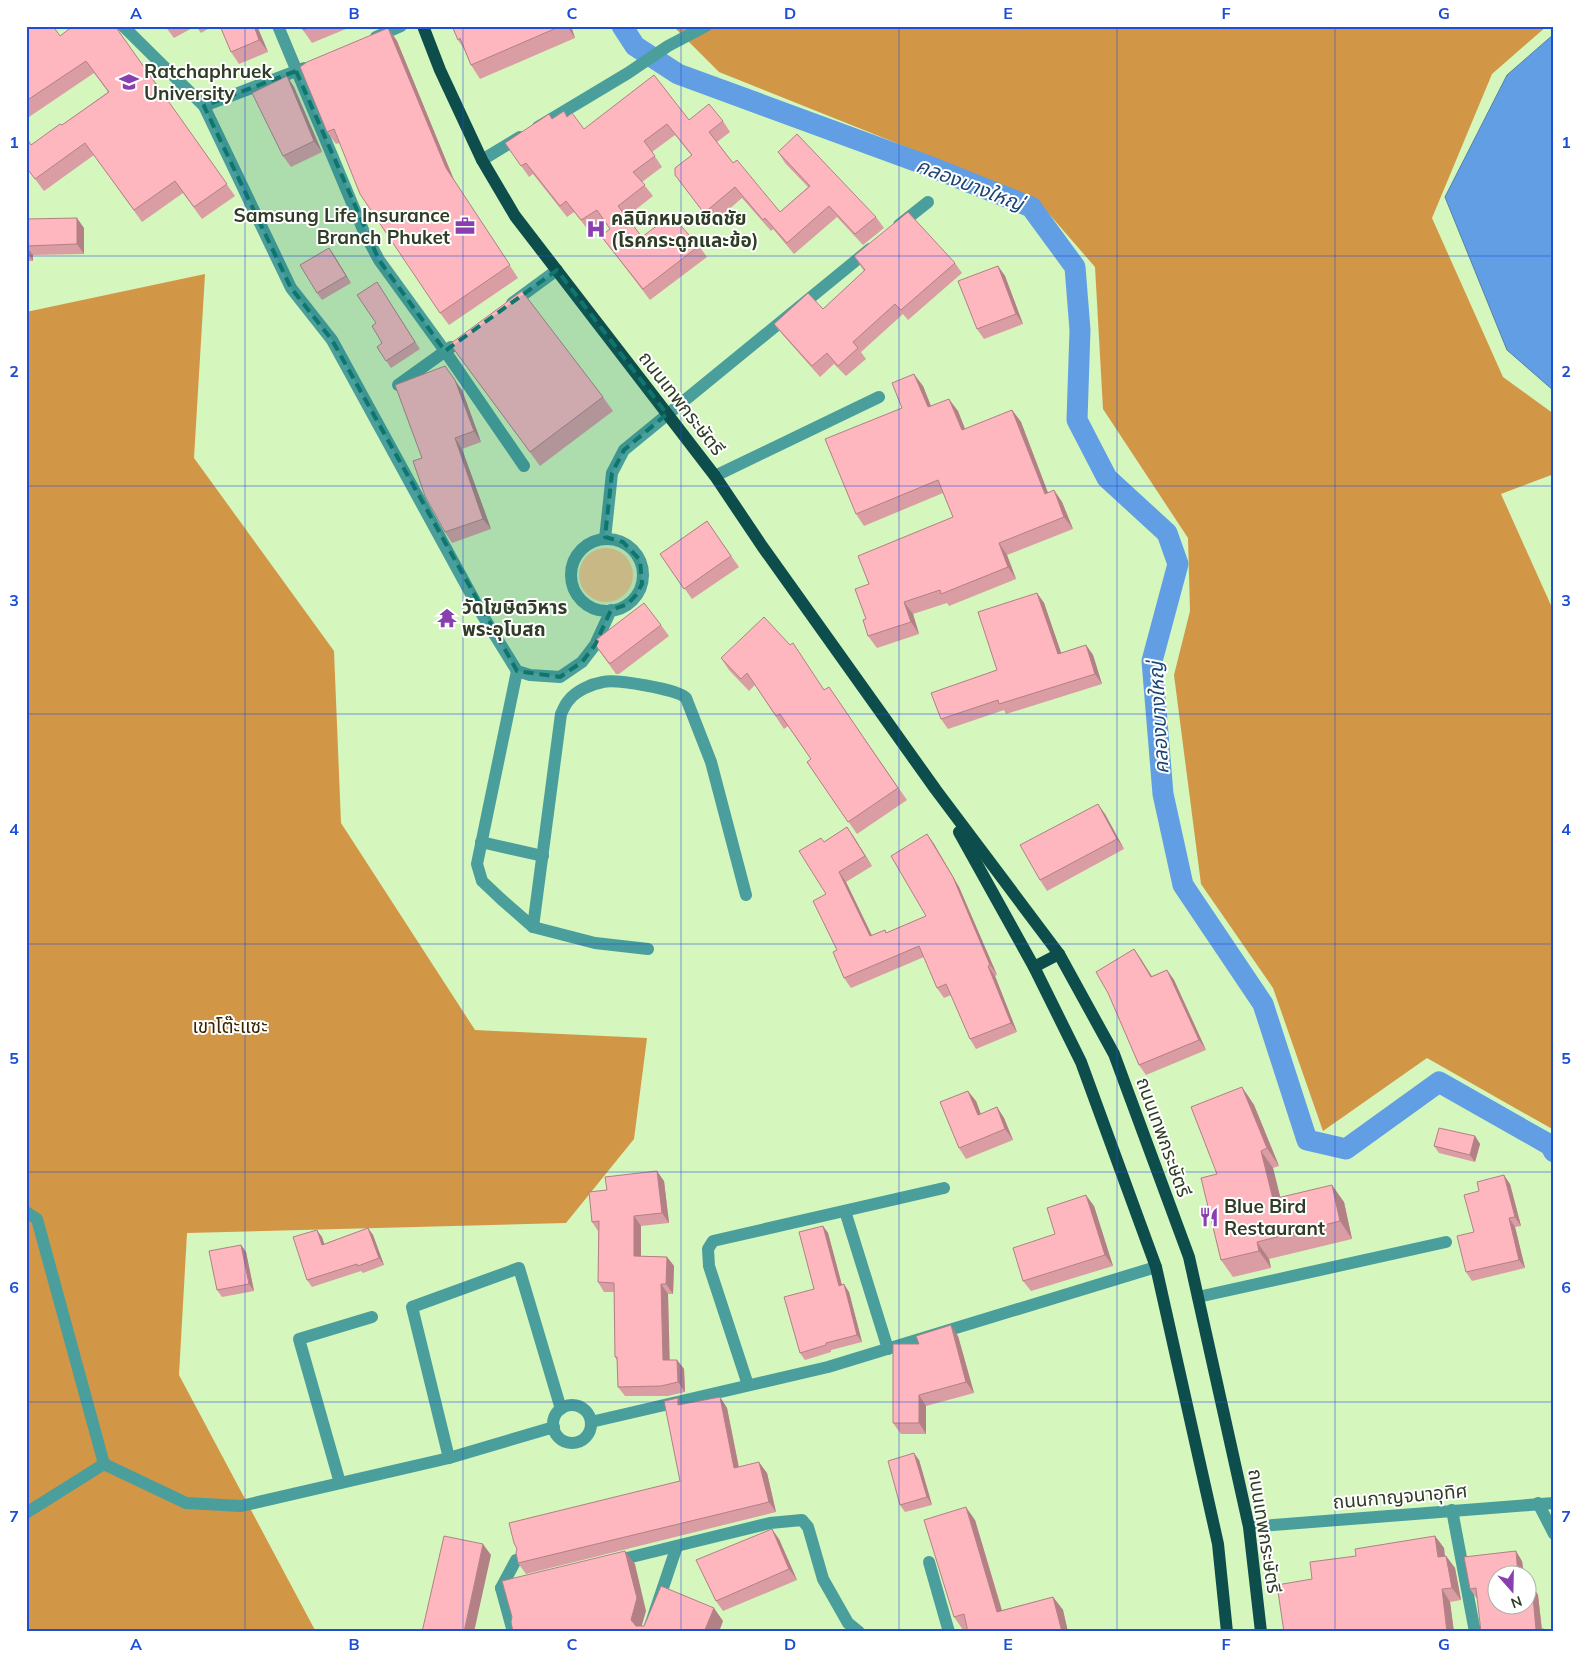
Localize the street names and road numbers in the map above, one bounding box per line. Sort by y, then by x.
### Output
street label: ถนนเทพกระษัตรี [634,346,730,460]
street label: ถนนเทพกระษัตรี [1131,1074,1197,1200]
street label: ถนนเทพกระษัตรี [1243,1467,1287,1595]
street label: ถนนกาญจนาอุทิศ [1332,1478,1468,1514]

